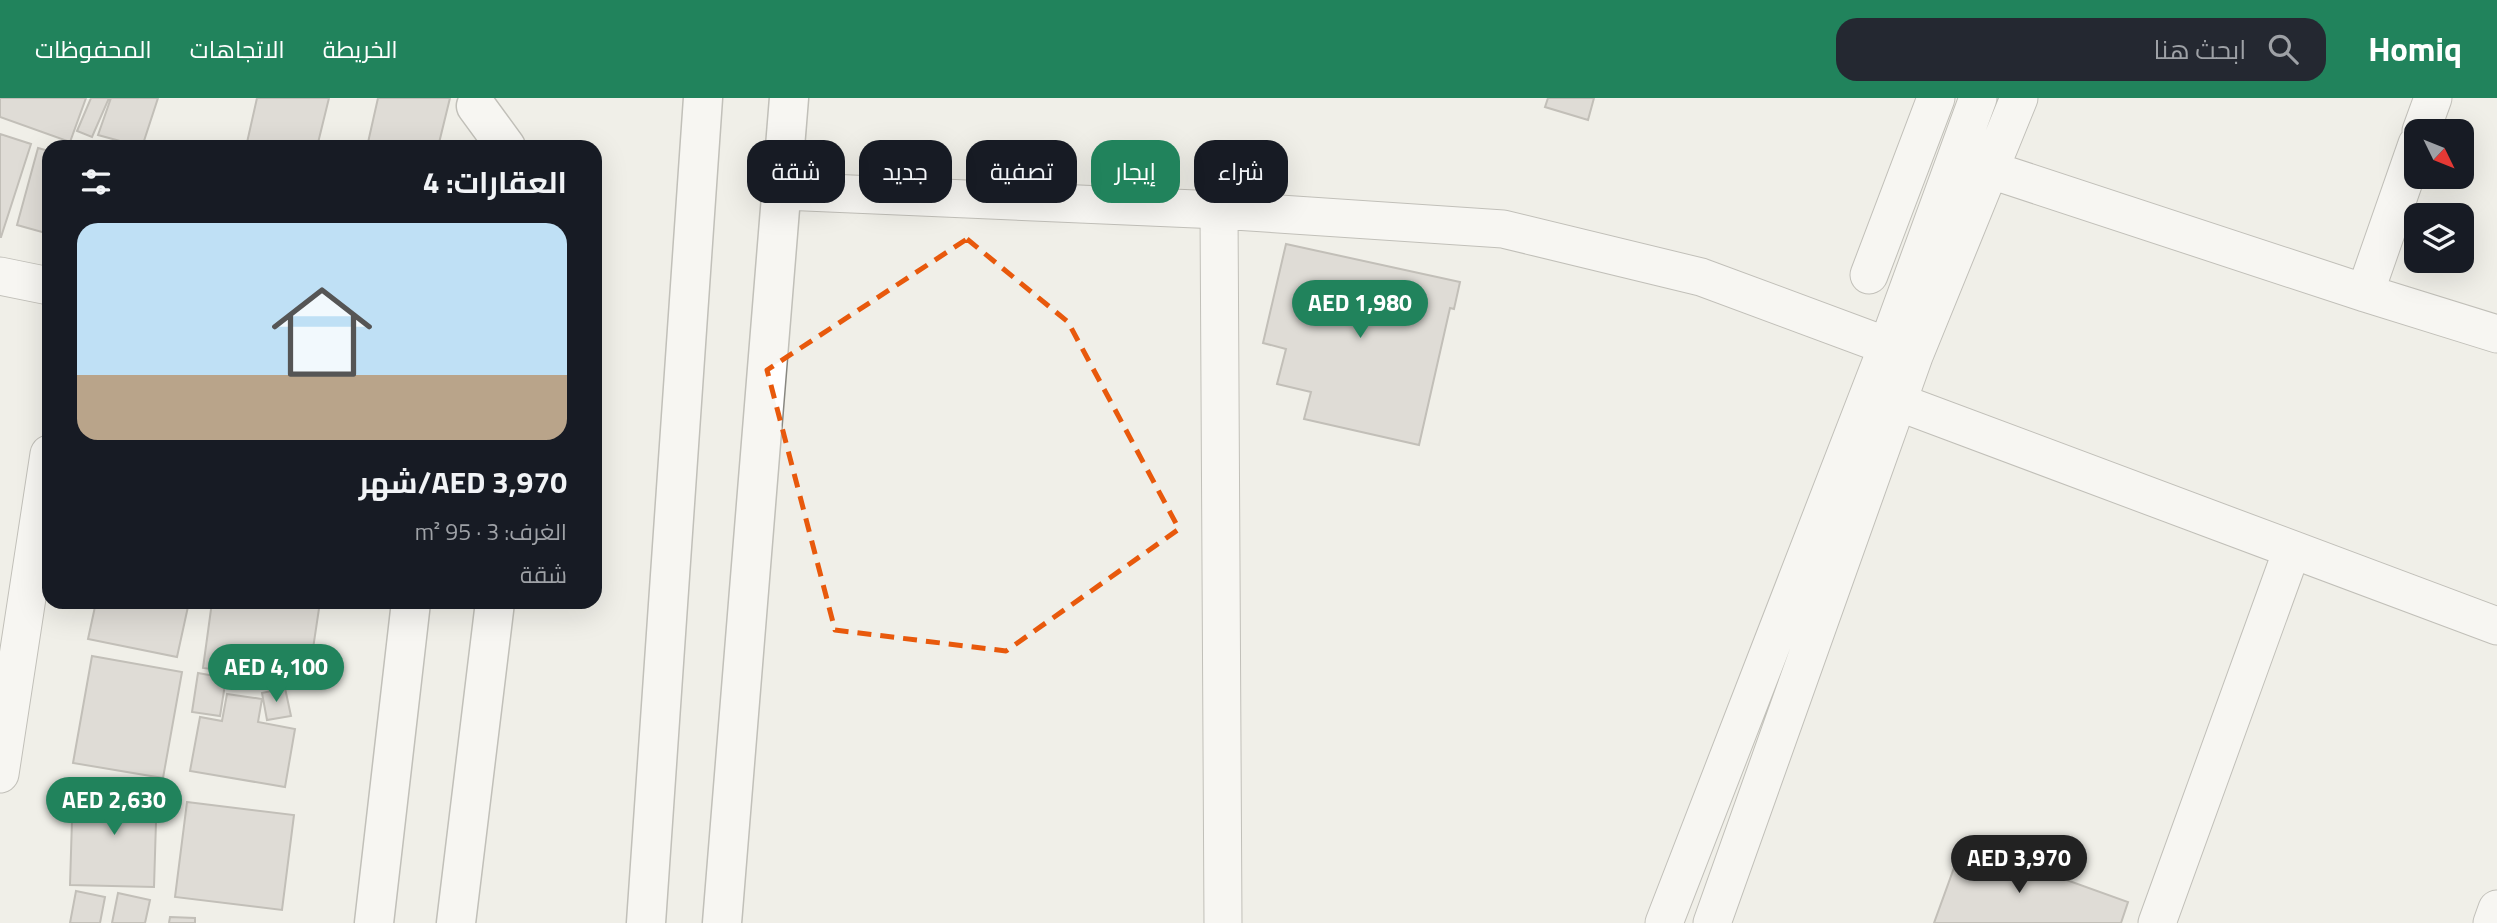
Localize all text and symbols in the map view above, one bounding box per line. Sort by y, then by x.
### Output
search box [1836,18,2326,81]
text: Homiq [2368,24,2462,74]
text: ابحث هنا [2154,30,2246,69]
icon: search [2264,30,2302,68]
text: المحفوظات [35,31,152,67]
text: الاتجاهات [190,31,285,67]
text: الخريطة [323,31,398,67]
north arrow [2404,119,2474,189]
map controls [2404,119,2474,273]
chip: شقة [747,140,845,203]
chip: جديد [859,140,952,203]
chip: تصفية [966,140,1077,203]
chip: إيجار [1091,140,1180,203]
chip: شراء [1194,140,1288,203]
text: العقارات: 4 [423,159,567,205]
icon: filters [77,163,115,201]
button: layers [2404,203,2474,273]
icon: home [259,269,385,395]
pin: AED 1,980 [1280,280,1440,340]
text: AED 1,980 [1308,285,1412,320]
text: AED 3,970/شهر [359,459,567,505]
text: الغرف: 3 · 95 m² [415,514,567,549]
text: شقة [520,557,567,592]
pin: AED 4,100 [196,644,356,704]
text: AED 4,100 [224,649,328,684]
pin: AED 2,630 [34,778,194,837]
text: AED 2,630 [62,782,166,817]
pin: AED 3,970 [1939,836,2099,895]
text: AED 3,970 [1967,840,2071,875]

